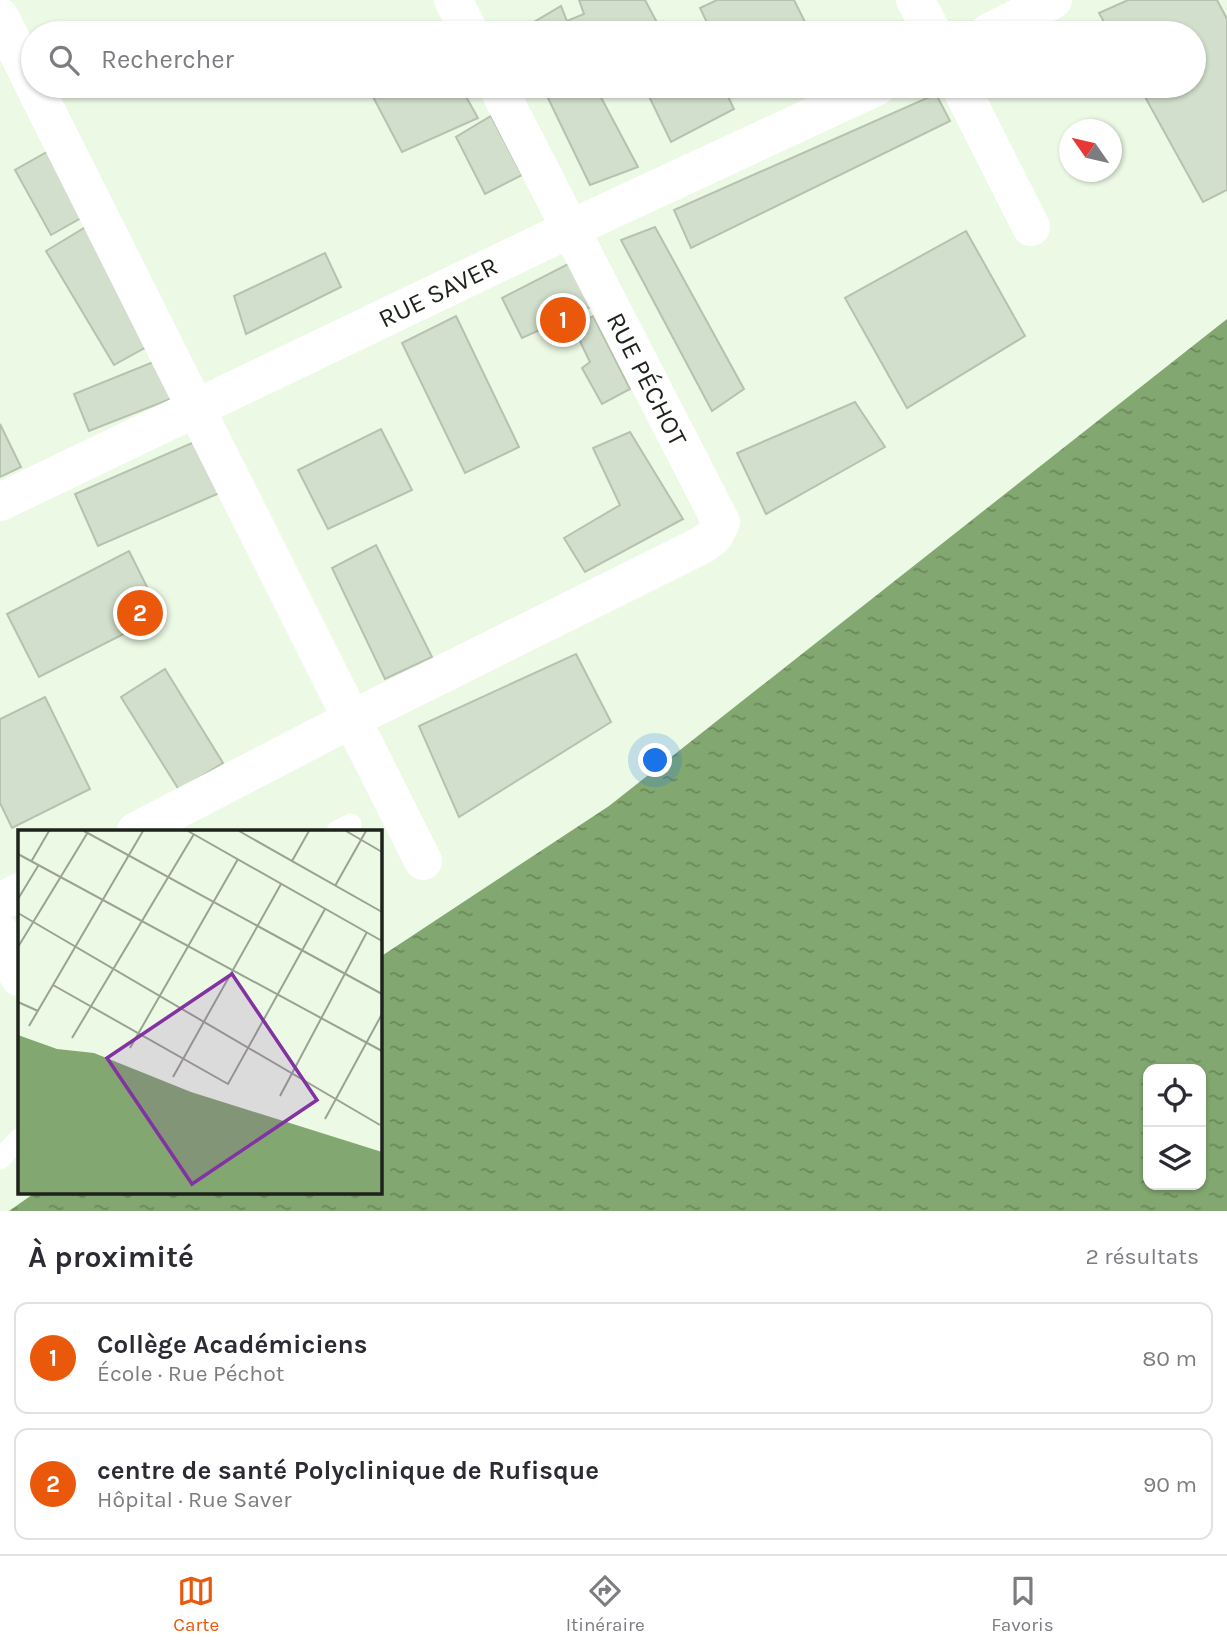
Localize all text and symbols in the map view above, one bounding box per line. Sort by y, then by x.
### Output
search box [21,21,1206,98]
icon: search [45,41,83,79]
text: Rechercher [101,44,234,75]
north arrow [1059,119,1122,182]
street label: RUE SAVER [374,250,503,335]
pin: 1 [540,294,586,346]
street label: RUE PÉCHOT [600,307,694,451]
pin: 2 [117,587,163,639]
your location [638,743,672,777]
inset map [18,830,382,1194]
map controls [1143,1064,1206,1190]
button: locate [1143,1064,1206,1127]
button: layers [1143,1127,1206,1190]
text: À proximité [28,1239,194,1275]
text: 2 résultats [1086,1243,1199,1270]
text: Collège Académiciens [97,1329,367,1360]
text: 1 [49,1345,57,1372]
text: 80 m [1142,1345,1197,1372]
text: École · Rue Péchot [97,1360,284,1387]
text: centre de santé Polyclinique de Rufisque [97,1455,599,1486]
text: 2 [46,1471,60,1498]
text: 90 m [1143,1471,1197,1498]
text: Hôpital · Rue Saver [97,1486,292,1513]
tab: Carte [173,1572,219,1636]
tab: Itinéraire [566,1572,645,1636]
tab: Favoris [991,1572,1054,1636]

